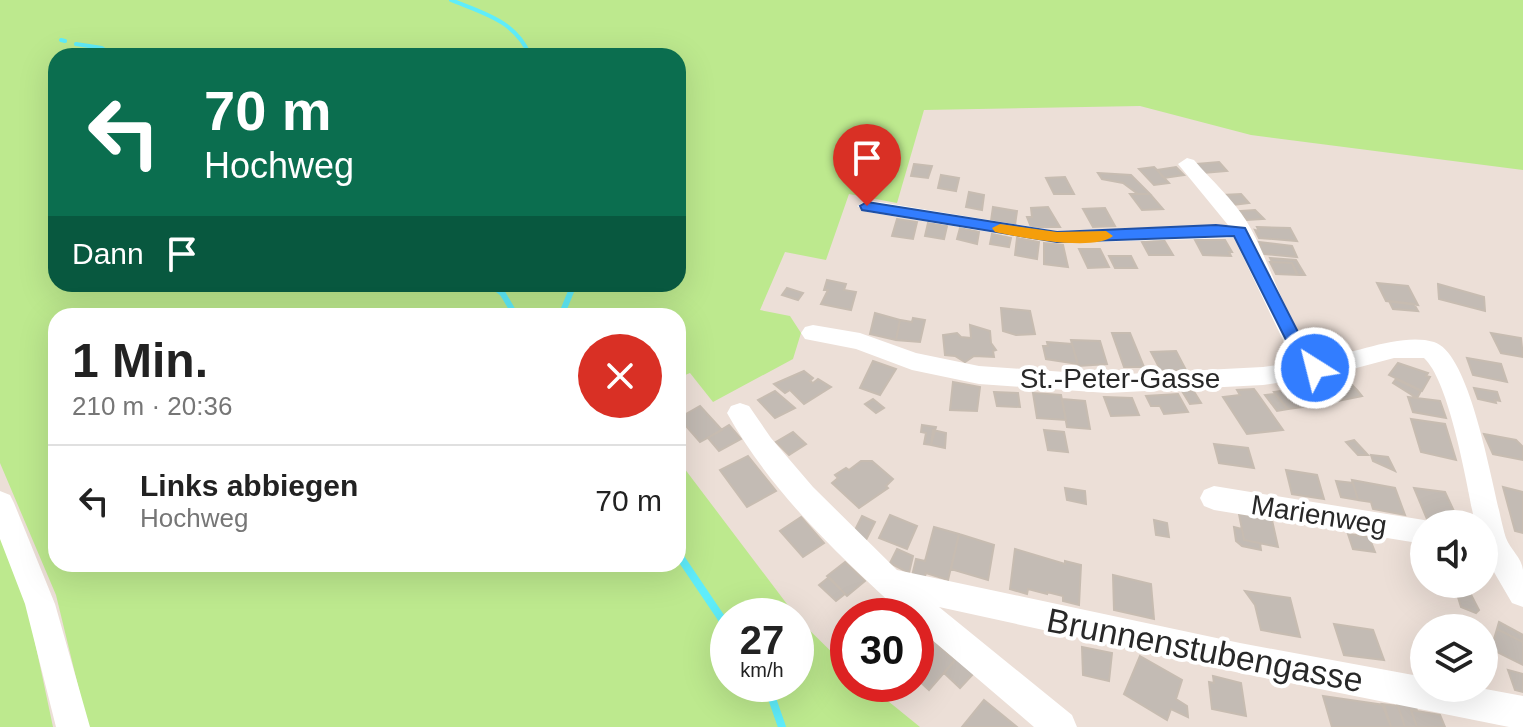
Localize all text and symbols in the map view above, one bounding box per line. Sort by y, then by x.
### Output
text: 70 m [204,79,332,142]
icon: left [72,80,176,184]
pin [833,124,901,206]
icon: arrive [845,136,889,180]
text: Hochweg [204,145,354,186]
icon: arrive [160,232,204,276]
text: Dann [72,237,144,270]
position arrow [1273,326,1357,410]
text: 1 Min. [72,334,208,387]
button: close [578,334,662,418]
street label: St.-Peter-Gasse [1020,363,1220,394]
text: 210 m · 20:36 [72,391,232,421]
text: Links abbiegen [140,469,358,502]
icon: left [72,479,116,523]
text: 70 m [595,484,662,517]
street label: Marienweg [1249,489,1389,541]
text: Hochweg [140,503,248,533]
map controls [1410,510,1498,702]
button: sound [1410,510,1498,598]
speed limit sign: 30 [830,598,934,702]
street label: Brunnenstubengasse [1044,601,1366,699]
button: layers [1410,614,1498,702]
text: 27 [740,618,784,662]
text: km/h [740,659,784,681]

